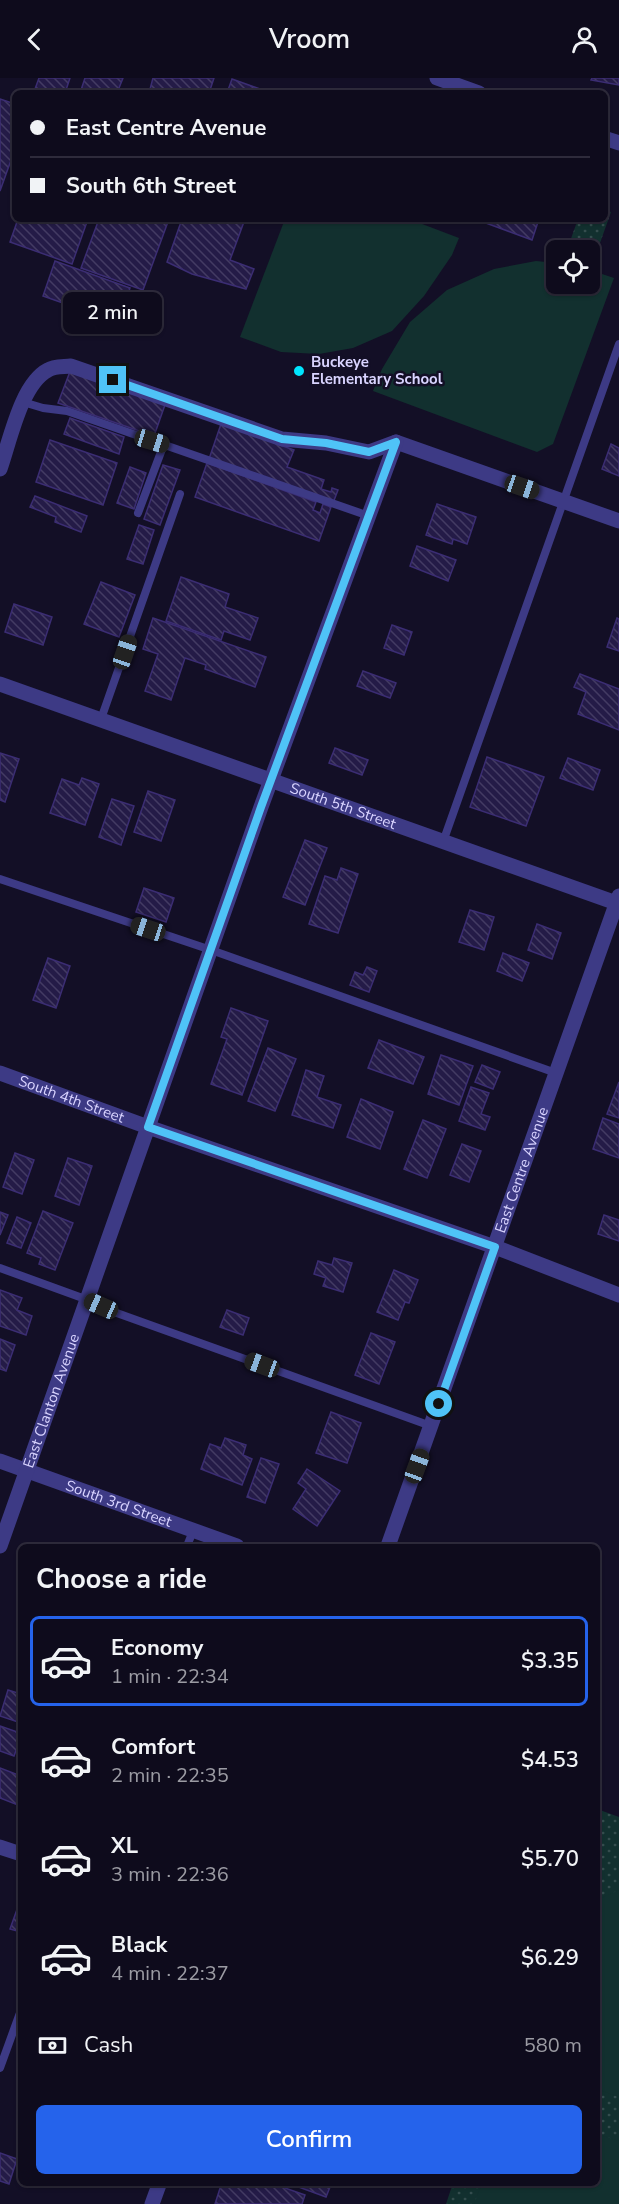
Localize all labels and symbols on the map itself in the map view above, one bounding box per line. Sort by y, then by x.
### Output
callout: 2 min [63,293,162,335]
place label: Buckeye Elementary School [311,352,443,389]
marker: Buckeye Elementary School [292,364,306,378]
route end [99,366,126,393]
car [132,427,172,455]
car [502,473,542,501]
car [111,632,139,672]
street label: South 5th Street [287,778,399,834]
car [128,915,168,943]
street label: South 4th Street [16,1071,128,1128]
street label: East Centre Avenue [490,1104,553,1236]
car [81,1290,121,1322]
street label: East Clanton Avenue [18,1331,84,1471]
car [242,1350,282,1380]
route start [425,1390,452,1417]
car [402,1446,432,1486]
street label: South 3rd Street [63,1475,175,1532]

